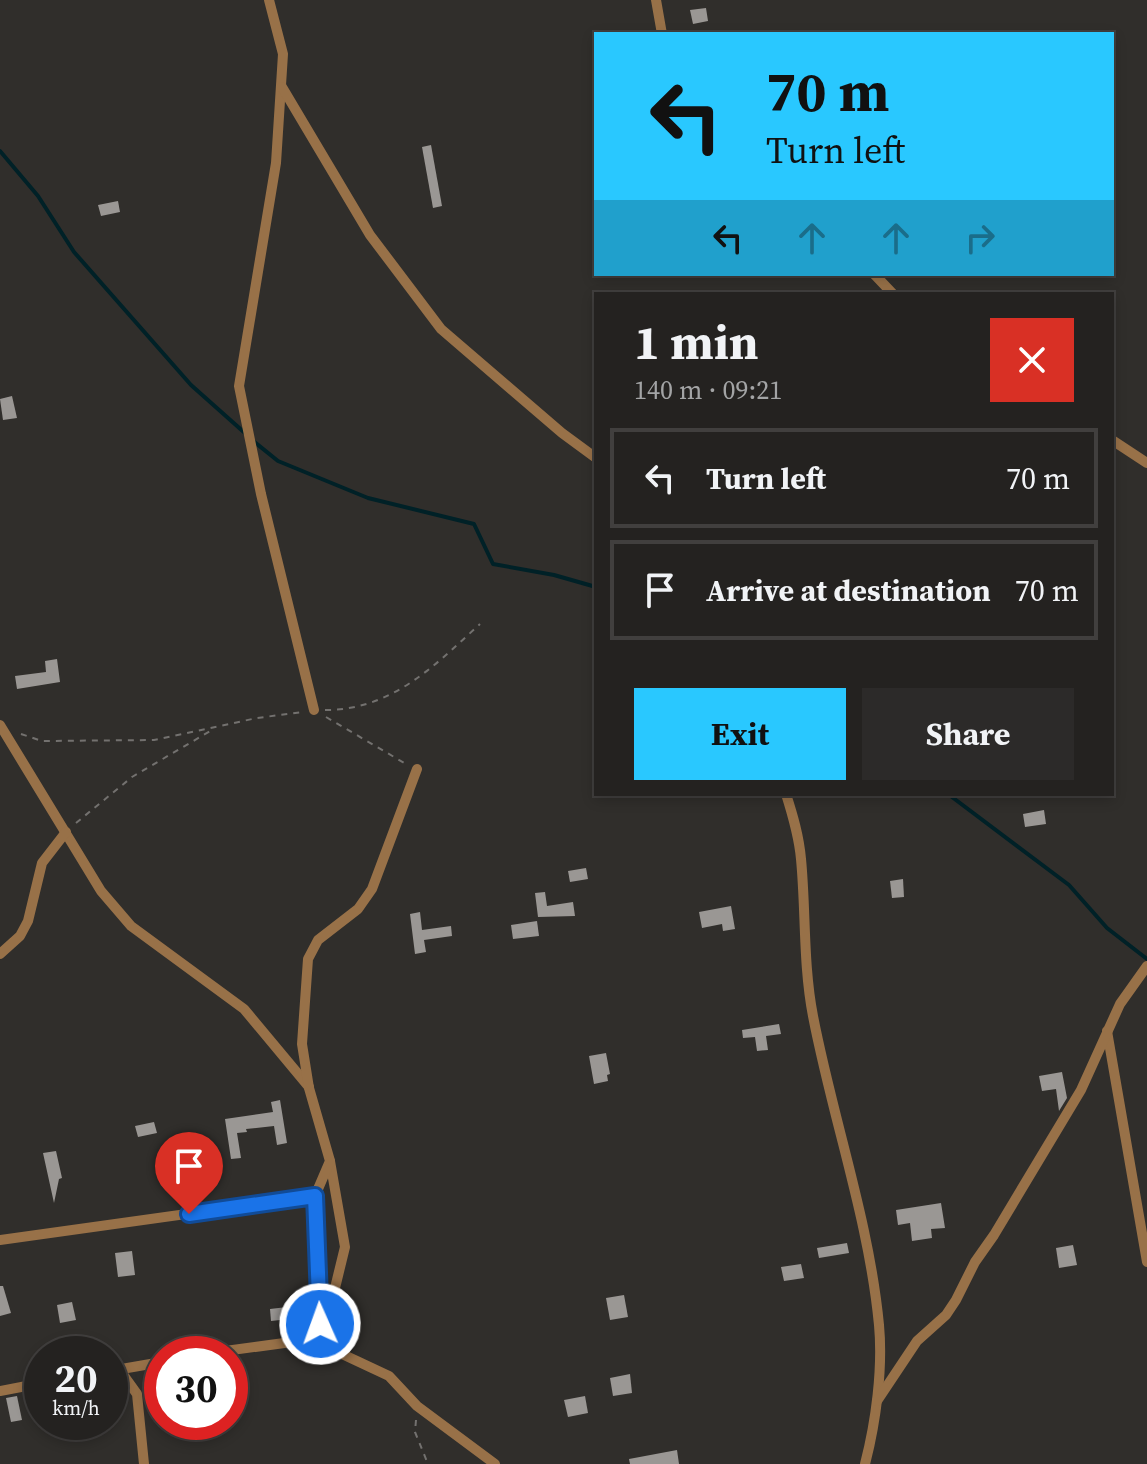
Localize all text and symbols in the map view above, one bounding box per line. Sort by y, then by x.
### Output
text: 70 m [766,53,889,130]
icon: left [634,64,738,168]
text: Turn left [766,126,905,175]
icon: left [706,216,750,260]
icon: ahead [790,216,834,260]
icon: ahead [874,216,918,260]
icon: right [958,216,1002,260]
text: 1 min [634,309,759,375]
button: close [990,318,1074,402]
text: 140 m · 09:21 [634,372,782,408]
icon: left [638,456,682,500]
text: Turn left [706,458,826,499]
text: 70 m [1006,458,1070,499]
icon: arrive [638,568,682,612]
text: Arrive at destination [706,570,991,611]
text: 70 m [1015,570,1079,611]
button: Exit [634,688,846,780]
button: Share [862,688,1074,780]
pin [155,1132,223,1214]
icon: arrive [167,1144,211,1188]
position arrow [278,1282,362,1366]
speed limit sign: 30 [144,1336,248,1440]
text: 20 [54,1351,98,1405]
text: km/h [52,1394,100,1422]

